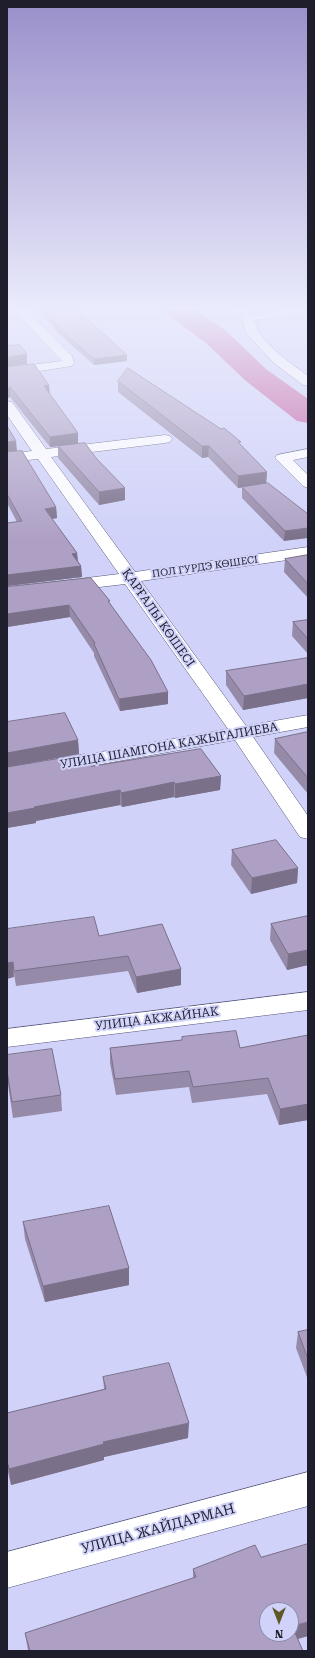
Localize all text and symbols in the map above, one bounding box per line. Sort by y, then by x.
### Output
street label: ПОЛ ГУРДЭ КӨШЕСІ [151,554,259,580]
street label: ҚАРҒАЛЫ КӨШЕСІ [119,566,197,670]
street label: УЛИЦА ШАМГОНА КАЖЫГАЛИЕВА [59,720,279,772]
street label: УЛИЦА АКЖАЙНАК [94,1004,220,1034]
street label: УЛИЦА ЖАЙДАРМАН [79,1500,237,1558]
north arrow [259,1602,299,1642]
text: N [275,1627,283,1640]

